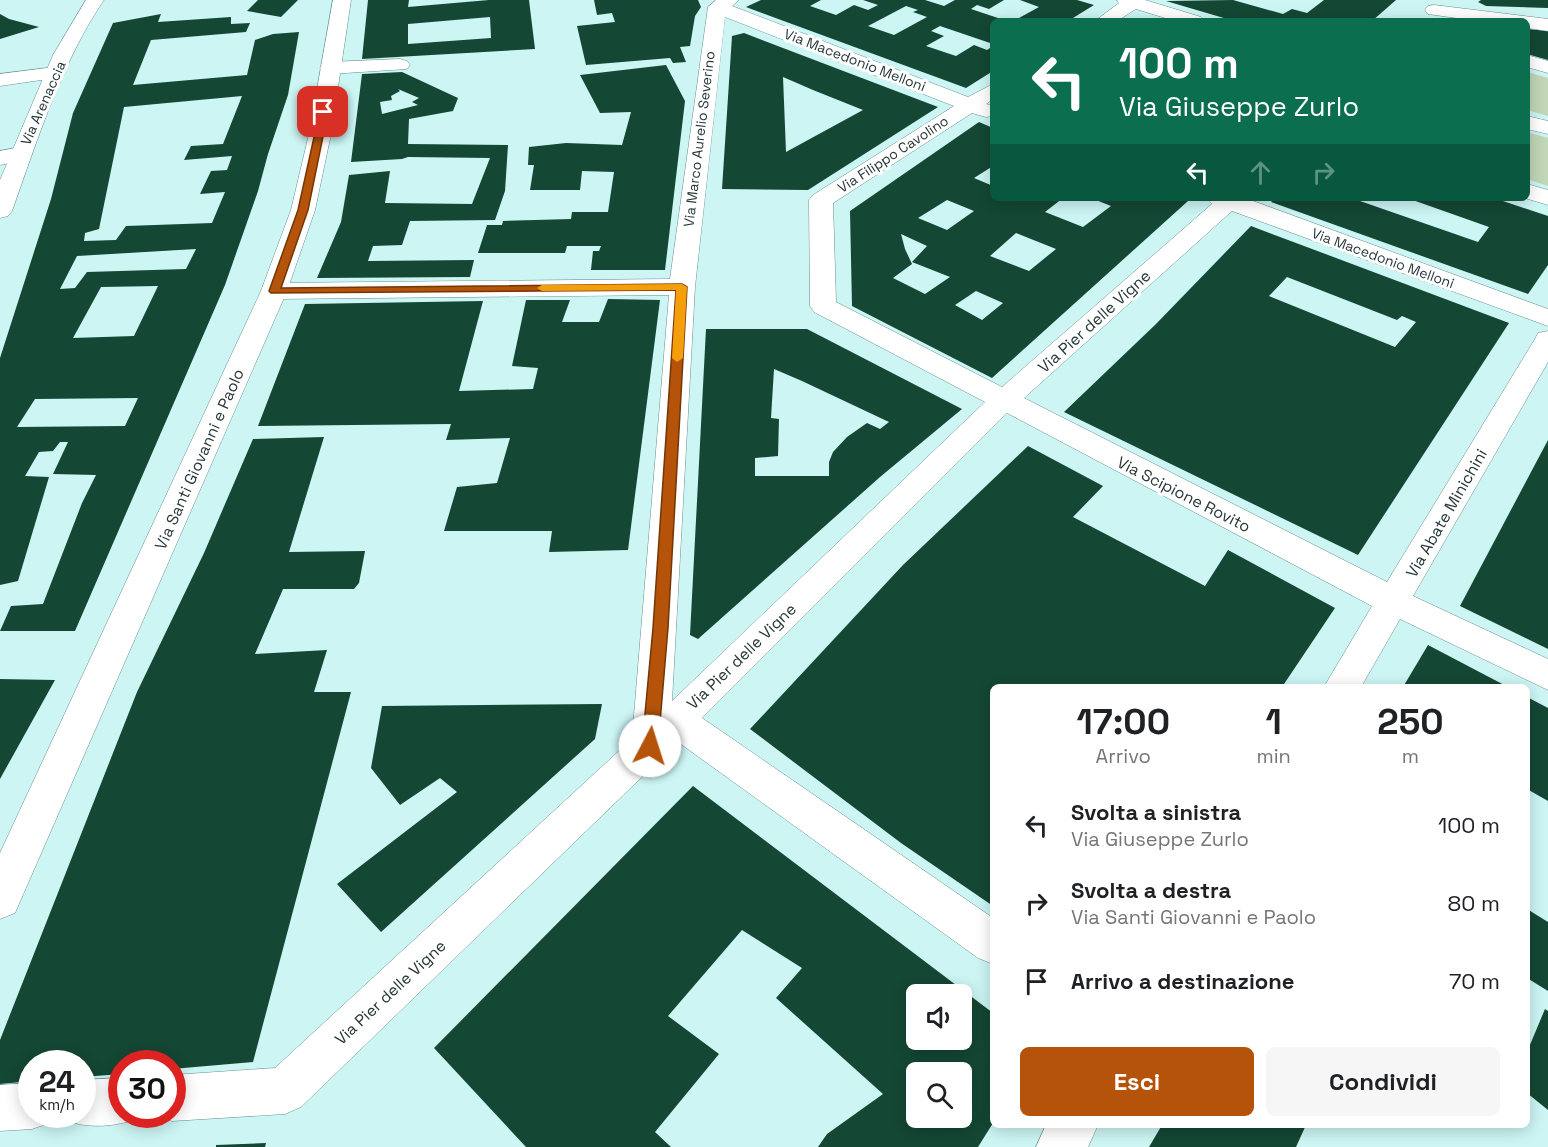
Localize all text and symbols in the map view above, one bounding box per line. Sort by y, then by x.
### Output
street label: Via Macedonio Melloni [782,25,928,95]
text: 100 m [1119,37,1239,90]
icon: left [1020,42,1098,120]
street label: Via Marco Aurelio Severino [679,50,719,228]
street label: Via Arenaccia [16,58,70,148]
pin [297,86,348,137]
text: Via Giuseppe Zurlo [1119,89,1359,124]
icon: arrive [306,95,339,128]
street label: Via Filippo Cavolino [834,111,952,197]
icon: left [1181,156,1214,189]
icon: ahead [1244,156,1277,189]
icon: right [1307,156,1340,189]
street label: Via Macedonio Melloni [1309,224,1457,292]
street label: Via Pier delle Vigne [1034,265,1155,378]
street label: Via Santi Giovanni e Paolo [150,365,249,553]
street label: Via Abate Minichini [1401,445,1492,581]
street label: Via Scipione Rovito [1113,452,1254,537]
street label: Via Pier delle Vigne [682,599,801,714]
text: 17:00 [1076,699,1170,745]
text: 1 [1266,699,1282,745]
text: 250 [1377,699,1444,745]
position arrow [618,714,682,778]
text: Arrivo [1096,743,1151,769]
text: min [1256,743,1291,769]
text: m [1402,743,1419,769]
text: Svolta a sinistra [1071,798,1241,826]
icon: left [1020,809,1053,842]
text: 100 m [1438,811,1500,839]
text: Via Giuseppe Zurlo [1071,826,1249,852]
text: Svolta a destra [1071,876,1231,904]
icon: right [1020,887,1053,920]
text: 80 m [1448,889,1500,917]
text: Via Santi Giovanni e Paolo [1071,904,1316,930]
street label: Via Pier delle Vigne [330,935,450,1049]
icon: arrive [1020,965,1053,998]
text: Arrivo a destinazione [1071,967,1294,995]
text: 70 m [1449,967,1500,995]
map controls [906,984,972,1128]
button: sound [906,984,972,1050]
button: Esci [1020,1047,1254,1116]
button: Condividi [1266,1047,1500,1116]
speed limit sign: 30 [108,1050,186,1128]
text: 24 [39,1062,75,1101]
button: search [906,1062,972,1128]
text: km/h [39,1095,75,1114]

